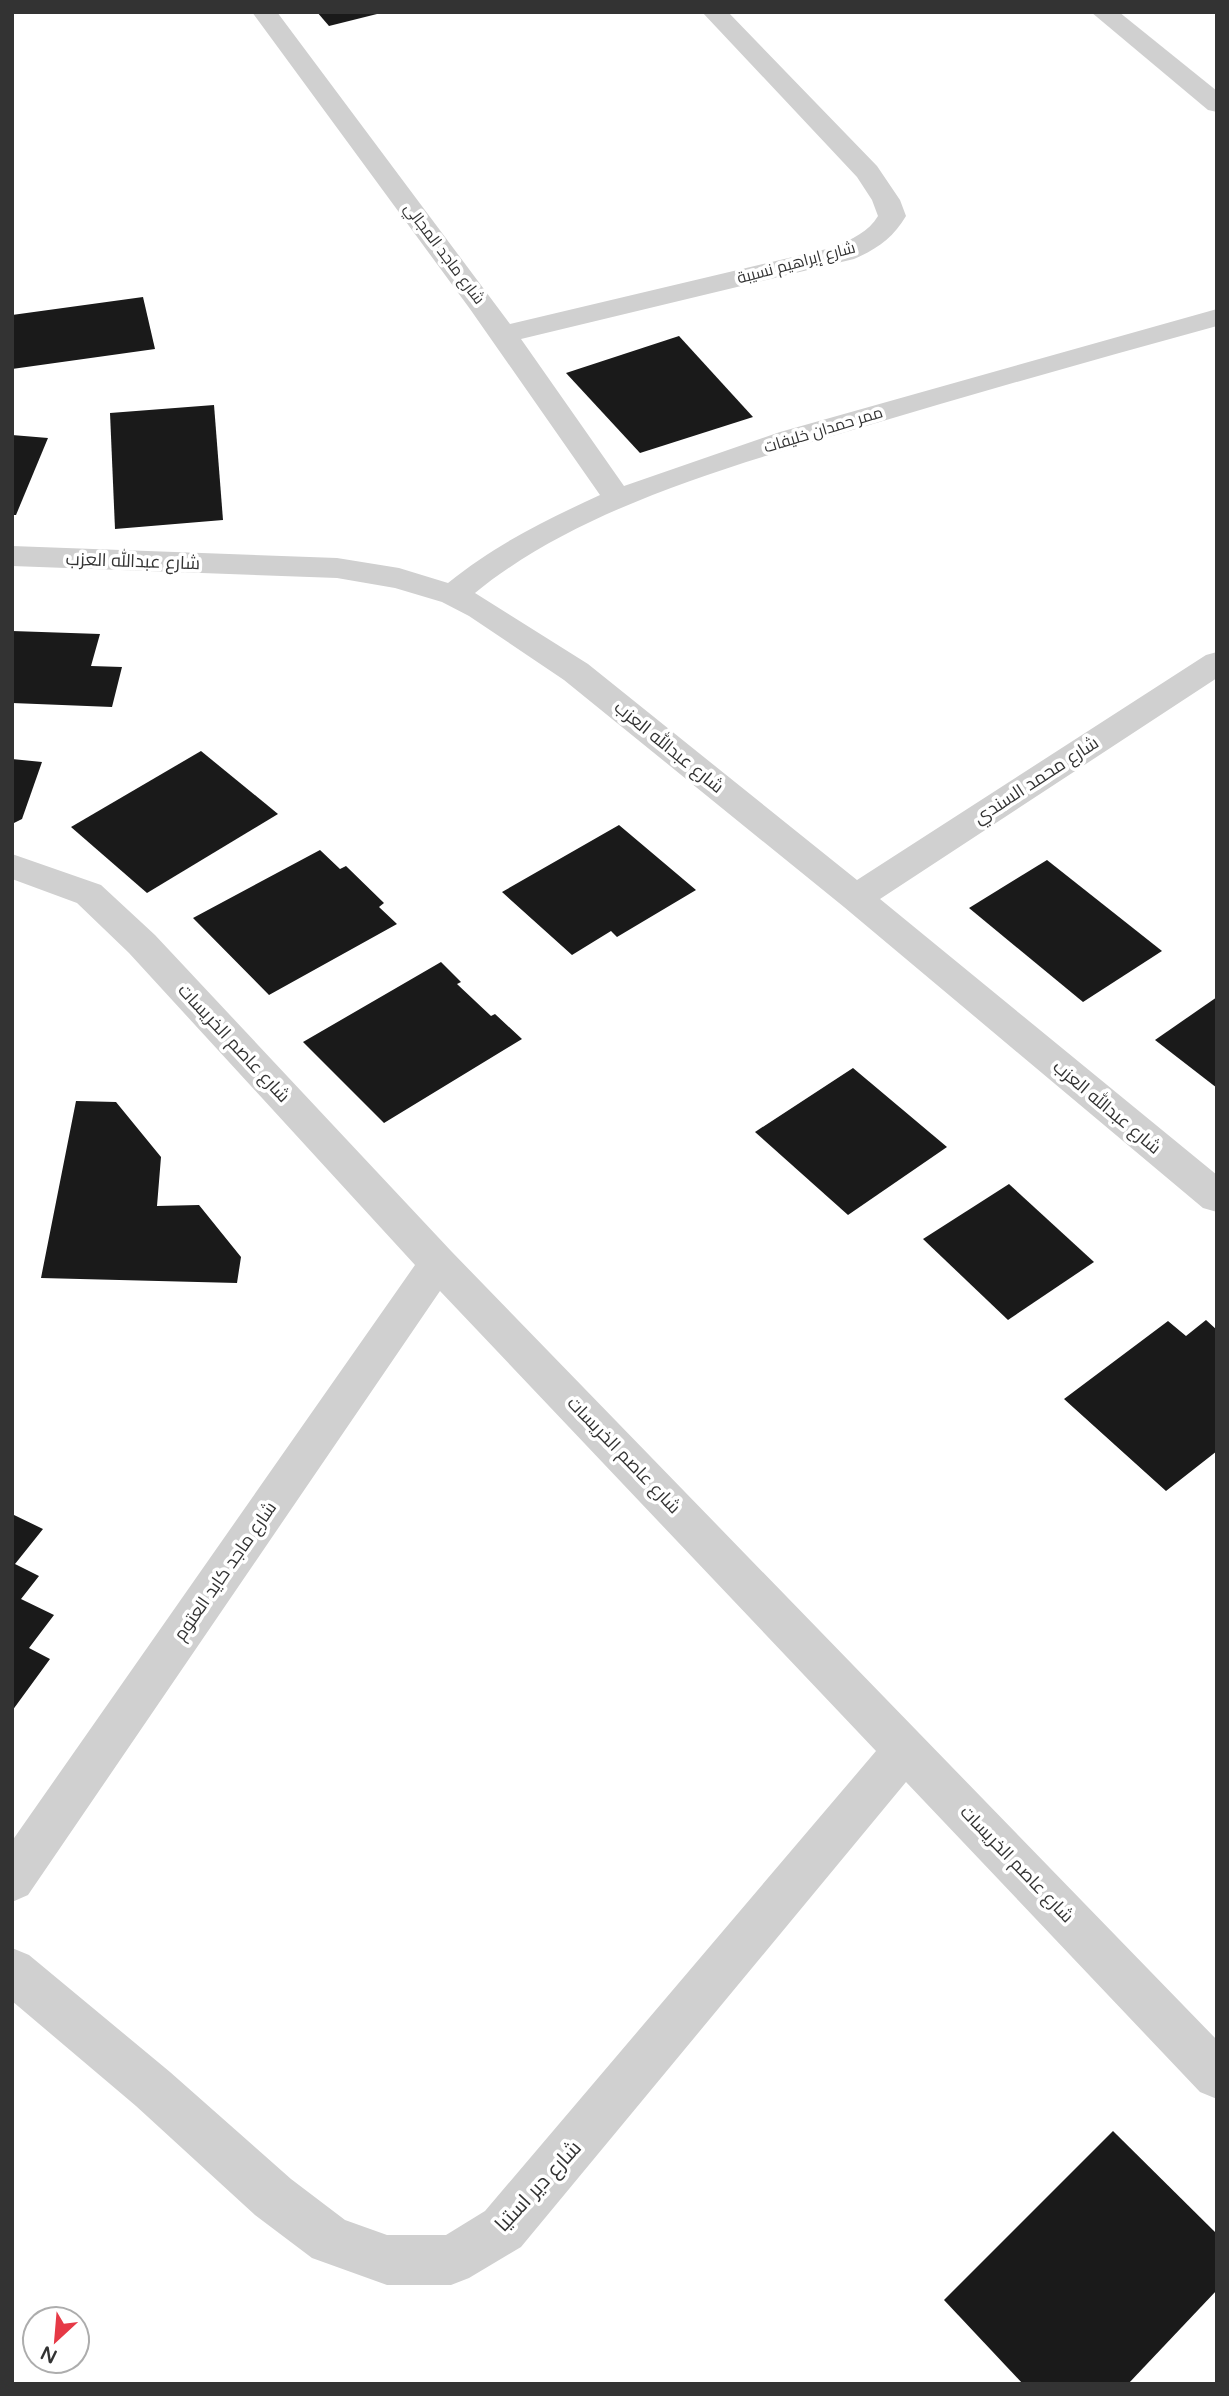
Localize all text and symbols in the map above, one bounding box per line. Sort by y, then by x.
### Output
street label: شارع ماجد المجالي [397,199,489,310]
street label: شارع إبراهيم نسيبة [735,238,858,289]
street label: ممر حمدان خليفات [761,402,885,458]
street label: شارع عبدالله العزب [65,547,201,575]
street label: شارع عبدالله العزب [609,695,729,799]
street label: شارع محمد السندي [969,731,1104,831]
street label: شارع عاصم الخريسات [173,979,295,1108]
street label: شارع عبدالله العزب [1048,1055,1166,1159]
street label: شارع عاصم الخريسات [562,1392,685,1519]
street label: شارع ماجد كايد العتوم [169,1497,282,1645]
street label: شارع عاصم الخريسات [955,1801,1078,1928]
street label: شارع دير استيا [490,2136,588,2238]
north arrow [21,2305,91,2375]
text: N [37,2341,61,2368]

